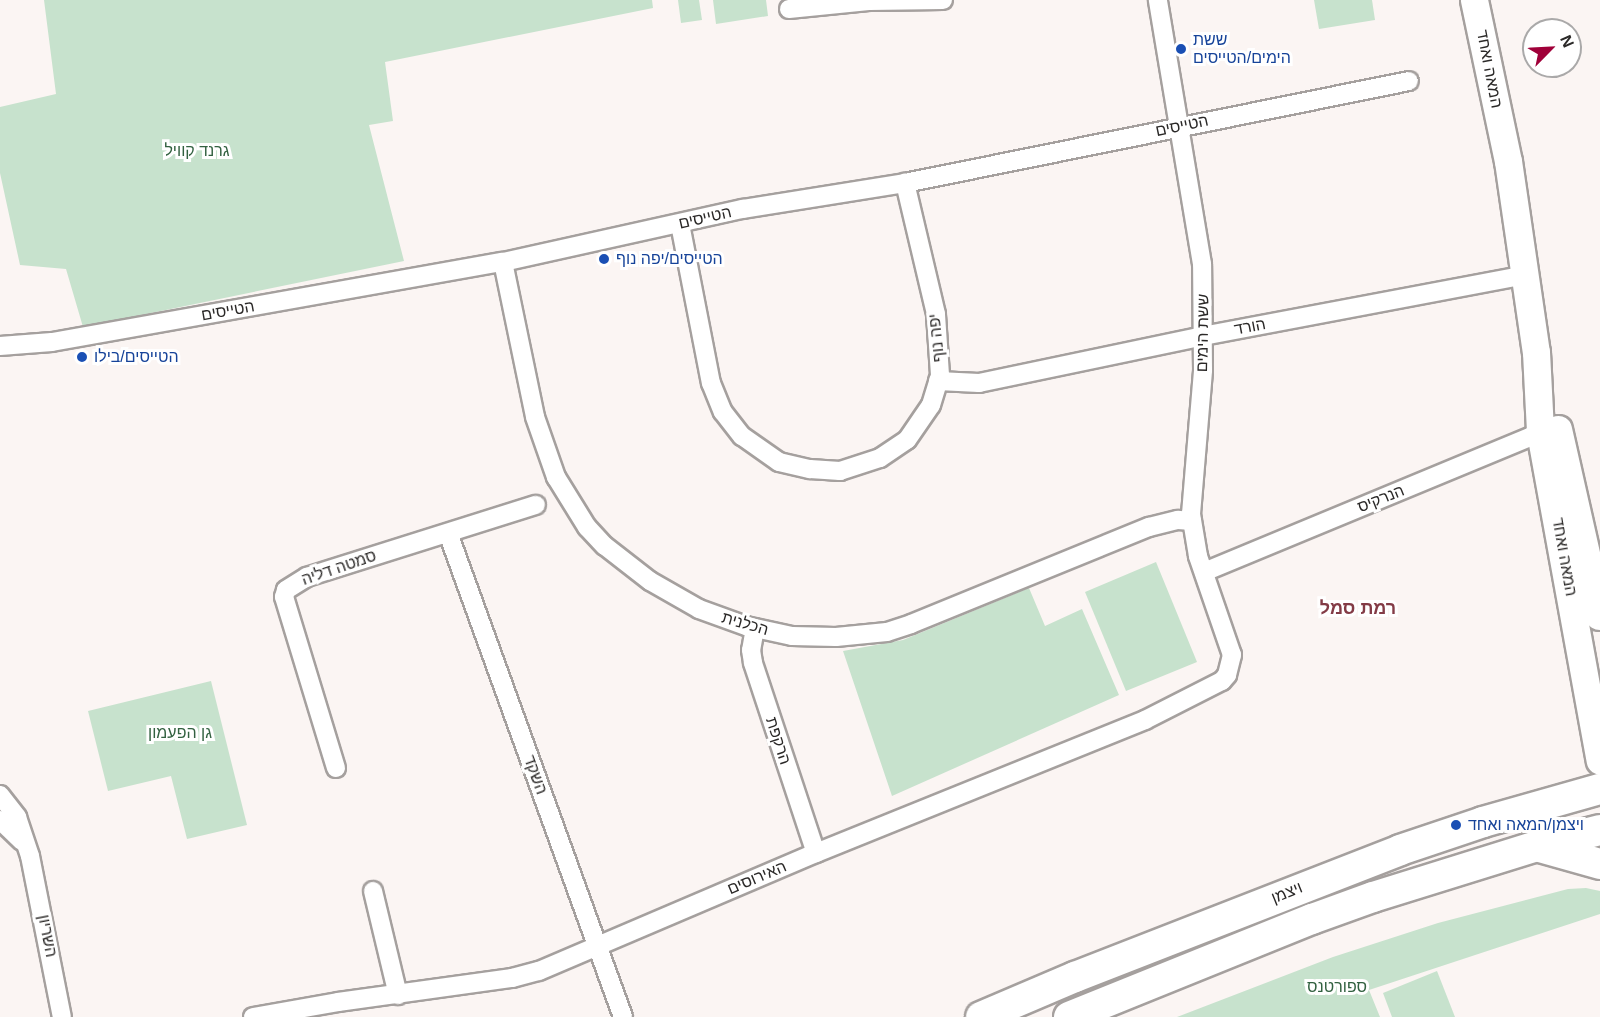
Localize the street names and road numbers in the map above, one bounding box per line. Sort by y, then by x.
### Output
street label: המאה ואחד [1472,28,1506,110]
street label: הטייסים [1154,111,1210,141]
street label: הטייסים [677,203,733,233]
street label: ששת הימים [1193,294,1213,372]
street label: הטייסים [200,297,256,325]
street label: יפה נוף [925,313,949,363]
street label: הורד [1233,315,1267,339]
street label: הנרקיס [1355,481,1407,517]
street label: המאה ואחד [1548,516,1580,598]
street label: סמטה דליה [299,546,379,590]
street label: הכלנית [719,608,771,640]
street label: הרקפת [761,715,795,767]
street label: השקד [519,753,551,797]
street label: האירוסים [725,857,789,899]
street label: ויצמן [1268,878,1306,908]
street label: השריון [33,913,61,959]

